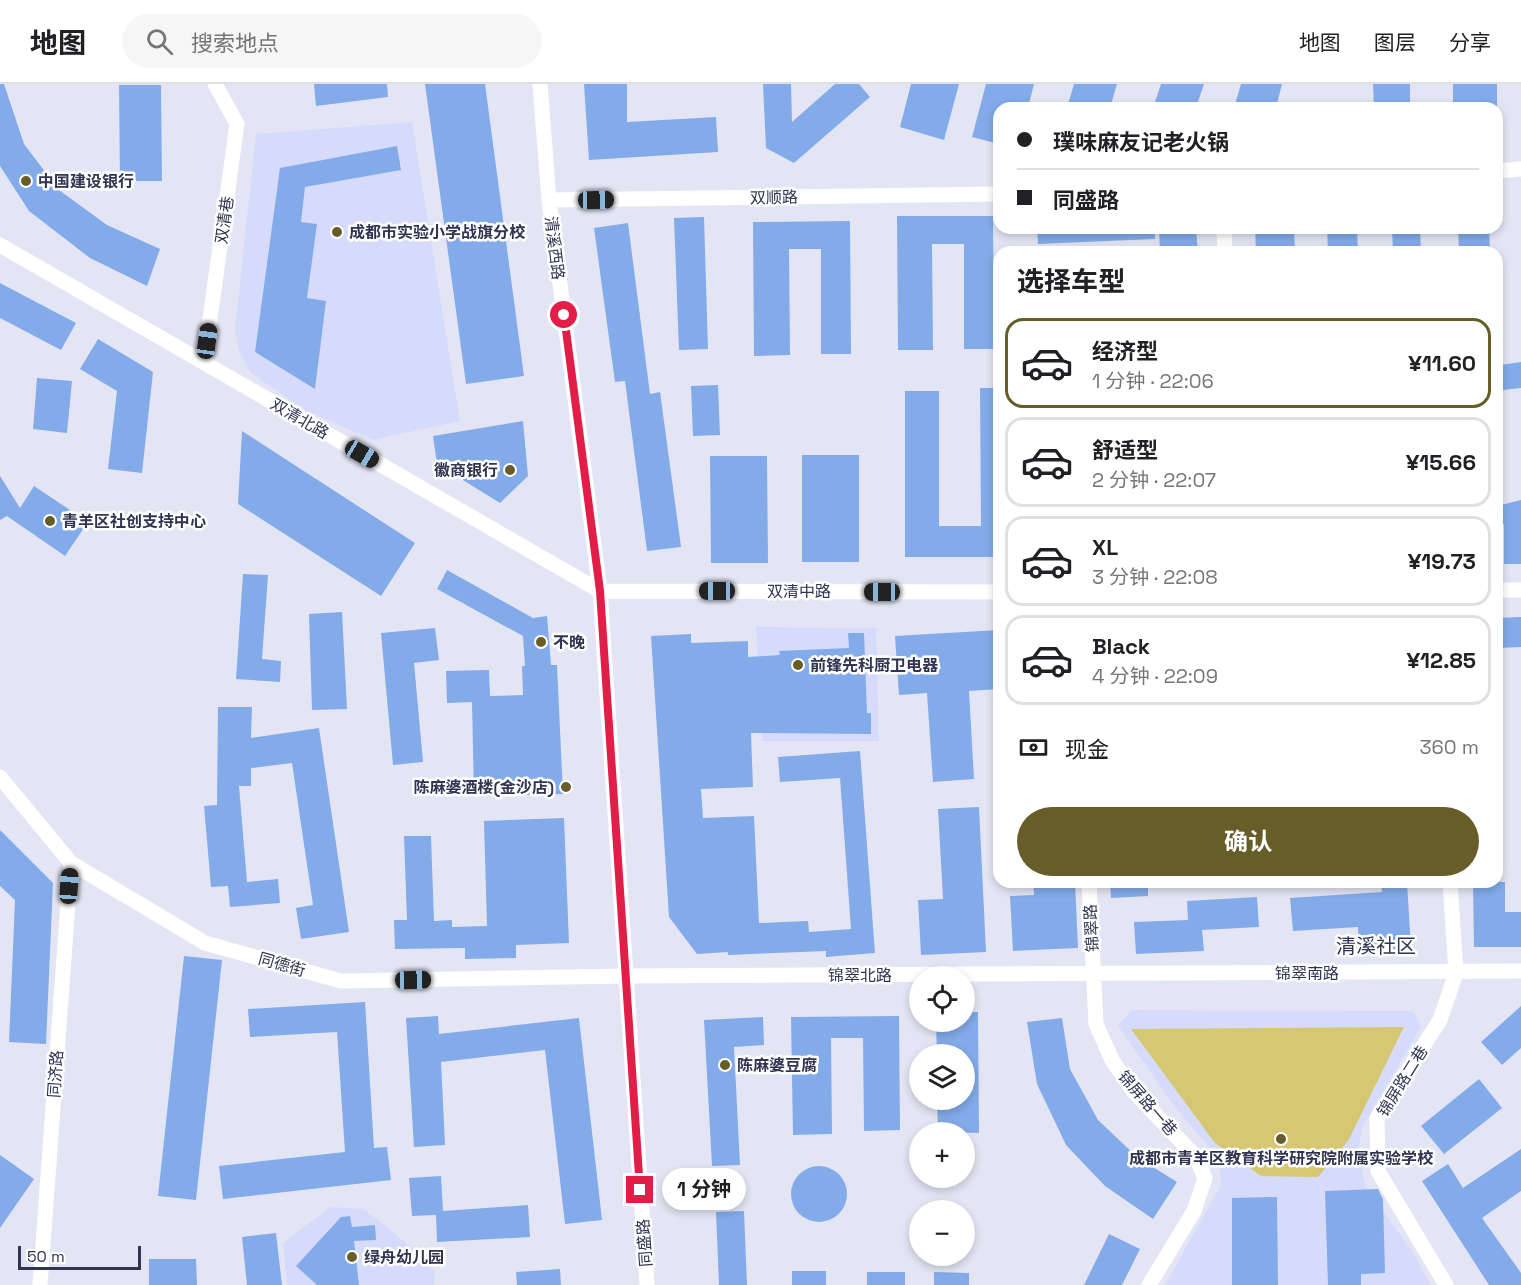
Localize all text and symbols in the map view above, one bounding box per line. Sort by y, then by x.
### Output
search box [122,14,542,68]
text: 地图 [30,25,86,61]
icon: search [143,25,176,58]
text: 搜索地点 [191,29,279,57]
text: 地图 [1299,29,1341,56]
text: 图层 [1374,29,1416,56]
text: 分享 [1449,29,1491,56]
text: 璞味麻友记老火锅 [1053,128,1229,156]
place label: 中国建设银行 [38,171,134,192]
marker: 中国建设银行 [19,174,33,188]
text: 同盛路 [1053,186,1119,214]
street label: 双顺路 [750,187,798,208]
car [578,191,614,209]
street label: 双清巷 [211,195,238,245]
street label: 清溪西路 [540,215,569,281]
place label: 成都市实验小学战旗分校 [349,222,526,243]
marker: 成都市实验小学战旗分校 [330,225,344,239]
text: 选择车型 [1017,264,1125,299]
route start [550,301,577,328]
car [196,322,218,360]
icon: car [1020,336,1074,390]
text: 经济型 [1092,337,1158,365]
text: ¥11.60 [1408,349,1476,377]
text: 1 分钟 · 22:06 [1092,368,1214,394]
street label: 双清北路 [267,393,333,444]
icon: car [1020,435,1074,489]
text: 舒适型 [1092,436,1158,464]
car [342,437,382,471]
text: ¥15.66 [1406,448,1476,476]
place label: 徽商银行 [434,460,498,481]
marker: 徽商银行 [503,463,517,477]
text: 2 分钟 · 22:07 [1092,467,1216,493]
place label: 青羊区社创支持中心 [62,511,206,532]
marker: 青羊区社创支持中心 [43,514,57,528]
text: XL [1092,533,1118,561]
icon: car [1020,534,1074,588]
text: ¥19.73 [1408,547,1476,575]
text: 3 分钟 · 22:08 [1092,564,1218,590]
street label: 双清中路 [767,581,831,602]
car [699,582,735,600]
car [864,583,900,601]
place label: 不晚 [553,632,585,653]
text: Black [1092,632,1150,660]
icon: car [1020,633,1074,687]
marker: 不晚 [534,635,548,649]
text: ¥12.85 [1406,646,1476,674]
place label: 前锋先科厨卫电器 [810,655,938,676]
marker: 前锋先科厨卫电器 [791,658,805,672]
text: 4 分钟 · 22:09 [1092,663,1218,689]
icon: cash [1017,731,1050,764]
text: 360 m [1420,734,1479,760]
text: 现金 [1065,735,1109,763]
place label: 陈麻婆酒楼(金沙店) [413,777,554,798]
marker: 陈麻婆酒楼(金沙店) [559,780,573,794]
button: 确认 [1017,807,1479,876]
car [59,867,79,905]
street label: 锦翠路 [1080,903,1103,952]
district label: 清溪社区 [1336,933,1416,959]
street label: 同德街 [256,948,308,981]
street label: 锦翠南路 [1275,963,1339,984]
street label: 锦翠北路 [828,965,892,986]
map controls [909,966,975,1266]
button: locate [909,966,975,1032]
car [395,971,431,989]
street label: 锦屏路二巷 [1372,1042,1433,1121]
button: layers [909,1044,975,1110]
street label: 同济路 [43,1049,68,1099]
place label: 陈麻婆豆腐 [737,1055,817,1076]
marker: 陈麻婆豆腐 [718,1058,732,1072]
street label: 锦屏路一巷 [1113,1066,1182,1140]
button: + [909,1122,975,1188]
marker: 成都市青羊区教育科学研究院附属实验学校 [1274,1132,1288,1146]
place label: 成都市青羊区教育科学研究院附属实验学校 [1129,1148,1434,1169]
callout: 1 分钟 [661,1169,745,1211]
route end [626,1176,653,1203]
text: 1 分钟 [677,1176,731,1202]
button: − [909,1200,975,1266]
street label: 同盛路 [632,1218,657,1268]
scale bar [18,1243,141,1270]
text: 50 m [27,1246,65,1267]
place label: 绿舟幼儿园 [364,1247,444,1268]
marker: 绿舟幼儿园 [345,1250,359,1264]

